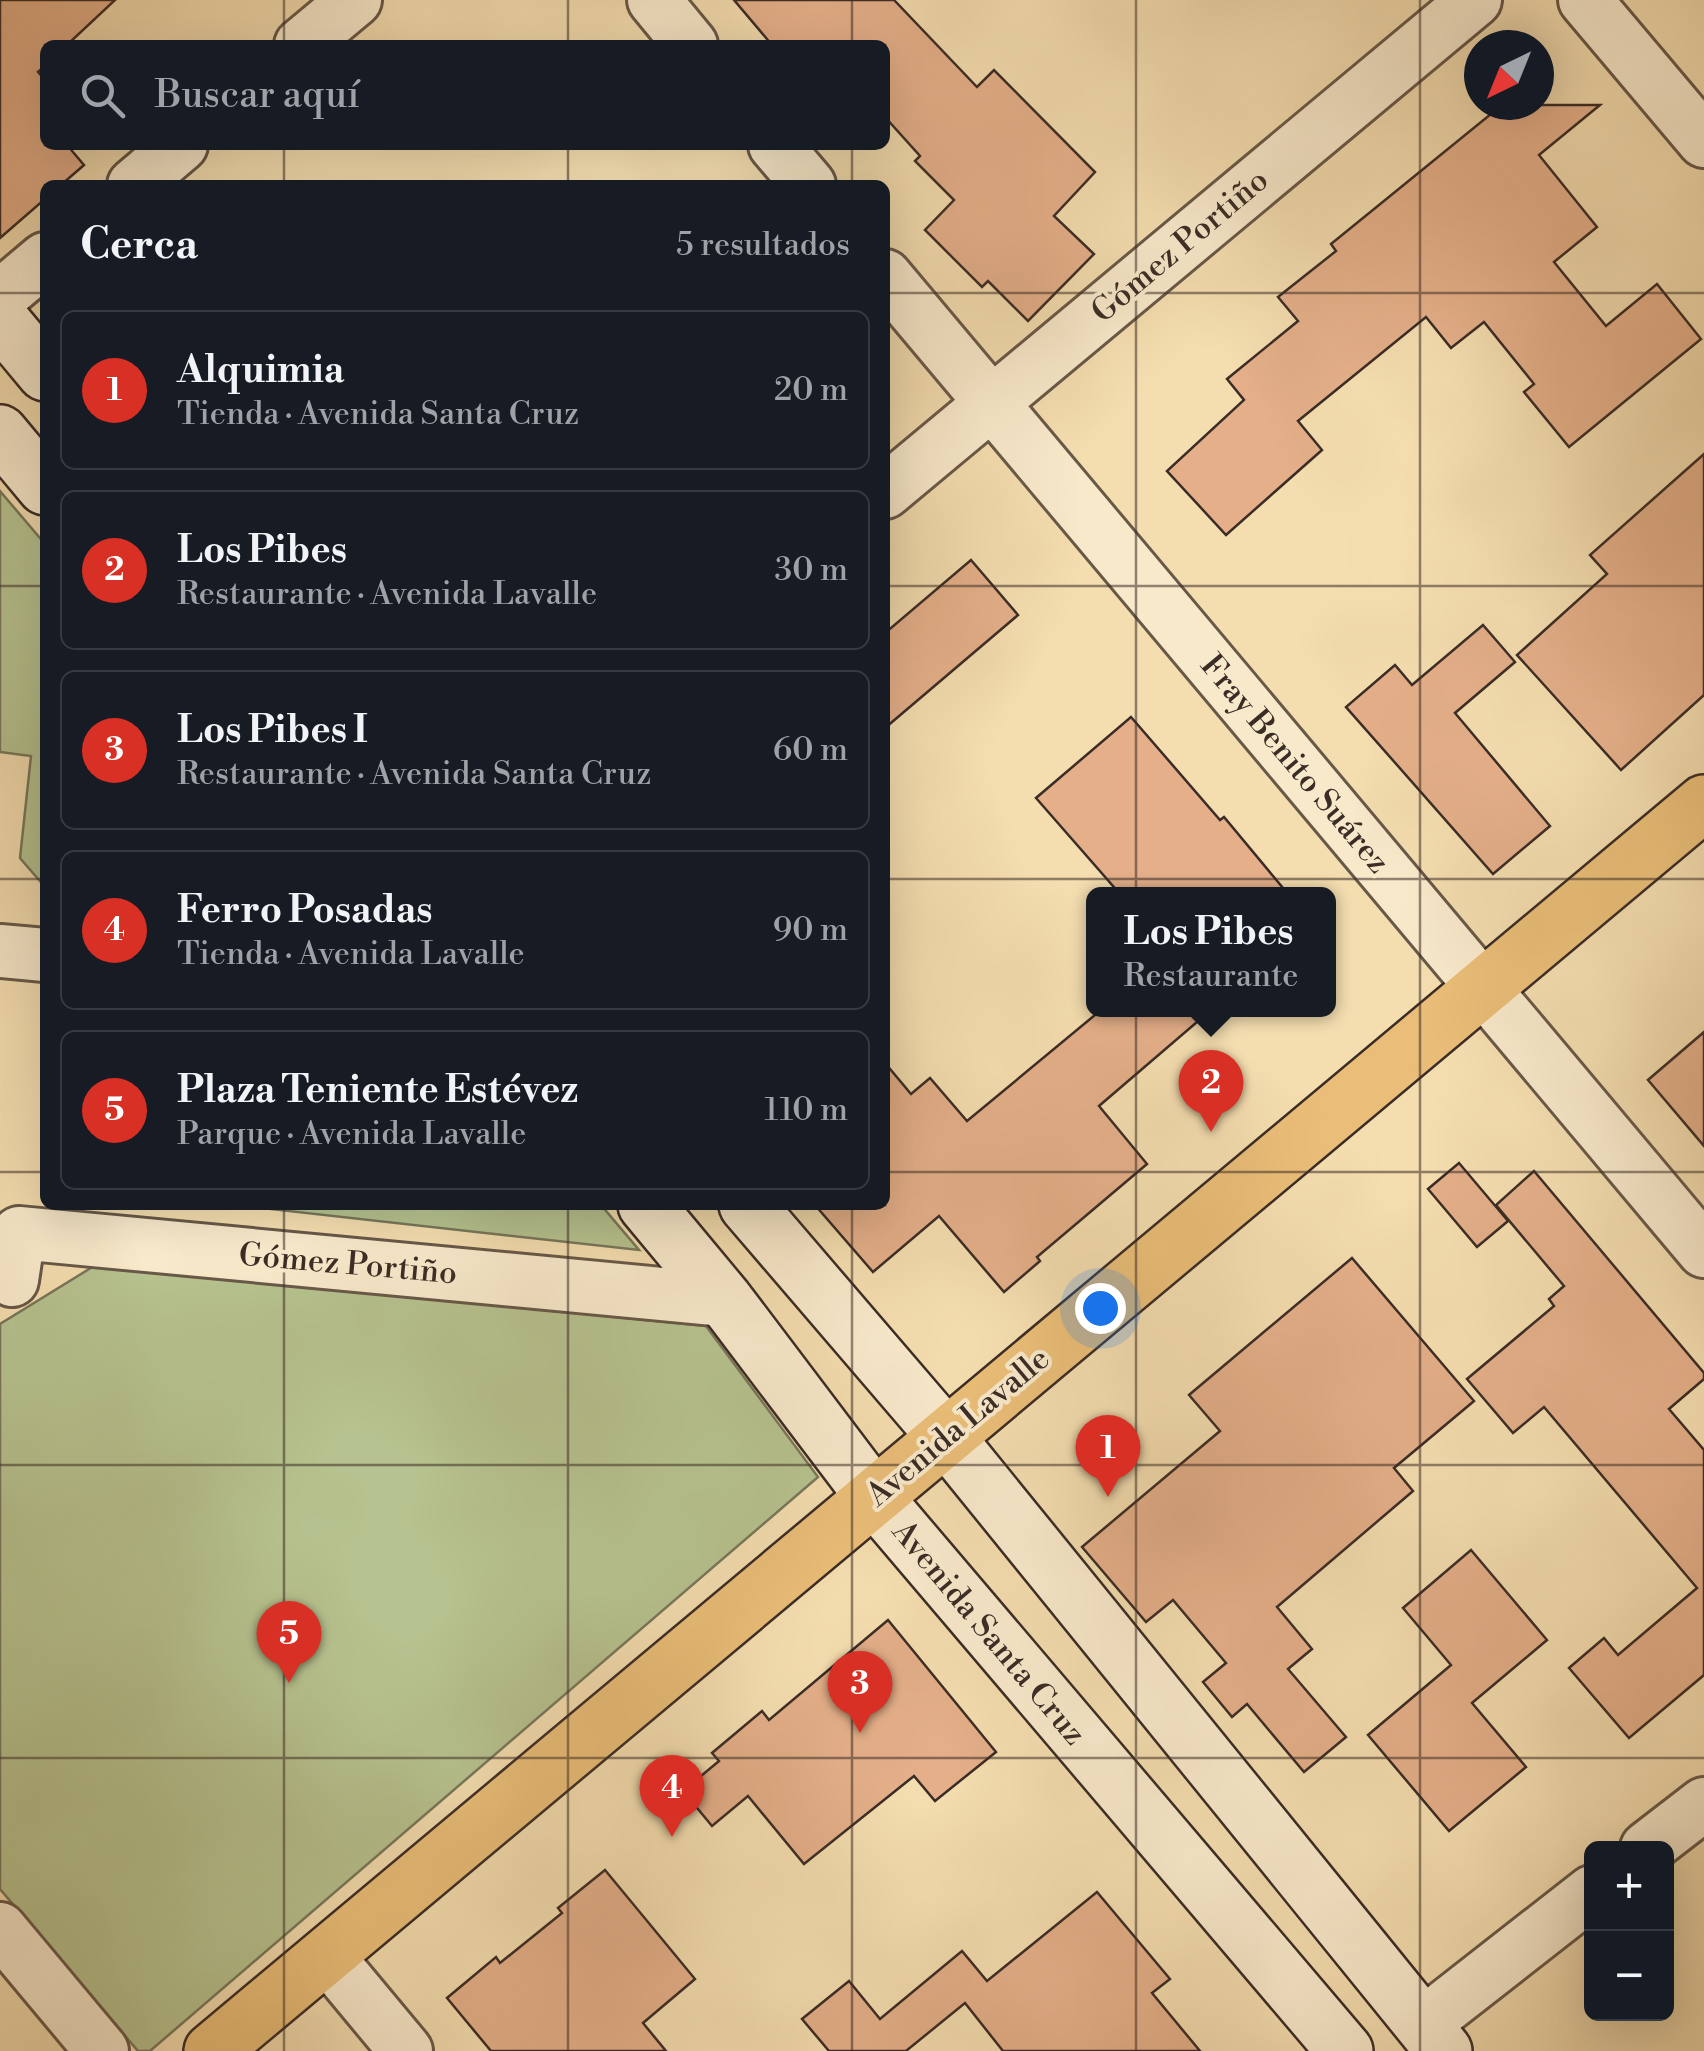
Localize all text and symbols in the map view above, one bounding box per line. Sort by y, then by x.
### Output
north arrow [1464,30,1554,120]
search box [40,40,890,150]
icon: search [75,68,130,123]
text: Buscar aquí [155,72,360,119]
street label: Gómez Portiño [1083,160,1277,332]
text: Cerca [80,219,198,272]
text: 5 resultados [676,225,850,265]
text: Alquimia [177,347,344,394]
text: 1 [107,370,122,410]
text: 20 m [774,370,848,410]
text: Tienda · Avenida Santa Cruz [177,394,579,434]
text: Los Pibes [177,527,347,574]
text: 2 [104,550,125,590]
text: 30 m [774,550,848,590]
text: Restaurante · Avenida Lavalle [177,574,597,614]
street label: Fray Benito Suárez [1192,646,1398,882]
text: Los Pibes I [177,707,368,754]
text: 3 [105,730,124,770]
text: 60 m [773,730,848,770]
text: Restaurante · Avenida Santa Cruz [177,754,651,794]
text: Ferro Posadas [177,887,433,934]
popup [1086,887,1336,1017]
text: Los Pibes [1124,909,1294,956]
text: 4 [104,910,125,950]
text: 90 m [773,910,848,950]
text: Tienda · Avenida Lavalle [177,934,525,974]
text: Restaurante [1124,956,1298,996]
pin: 2 [1178,1050,1244,1132]
text: Plaza Teniente Estévez [177,1067,578,1114]
text: 5 [105,1090,124,1130]
text: 110 m [765,1090,848,1130]
text: Parque · Avenida Lavalle [177,1114,526,1154]
street label: Gómez Portiño [237,1235,459,1293]
your location [1075,1283,1126,1334]
street label: Avenida Lavalle [857,1339,1058,1516]
pin: 1 [1076,1414,1140,1497]
street label: Avenida Santa Cruz [883,1512,1095,1754]
pin: 5 [256,1600,322,1683]
pin: 3 [828,1650,892,1733]
pin: 4 [640,1754,704,1837]
map controls [1584,1841,1674,2021]
button: + [1584,1841,1674,1931]
button: − [1584,1931,1674,2021]

